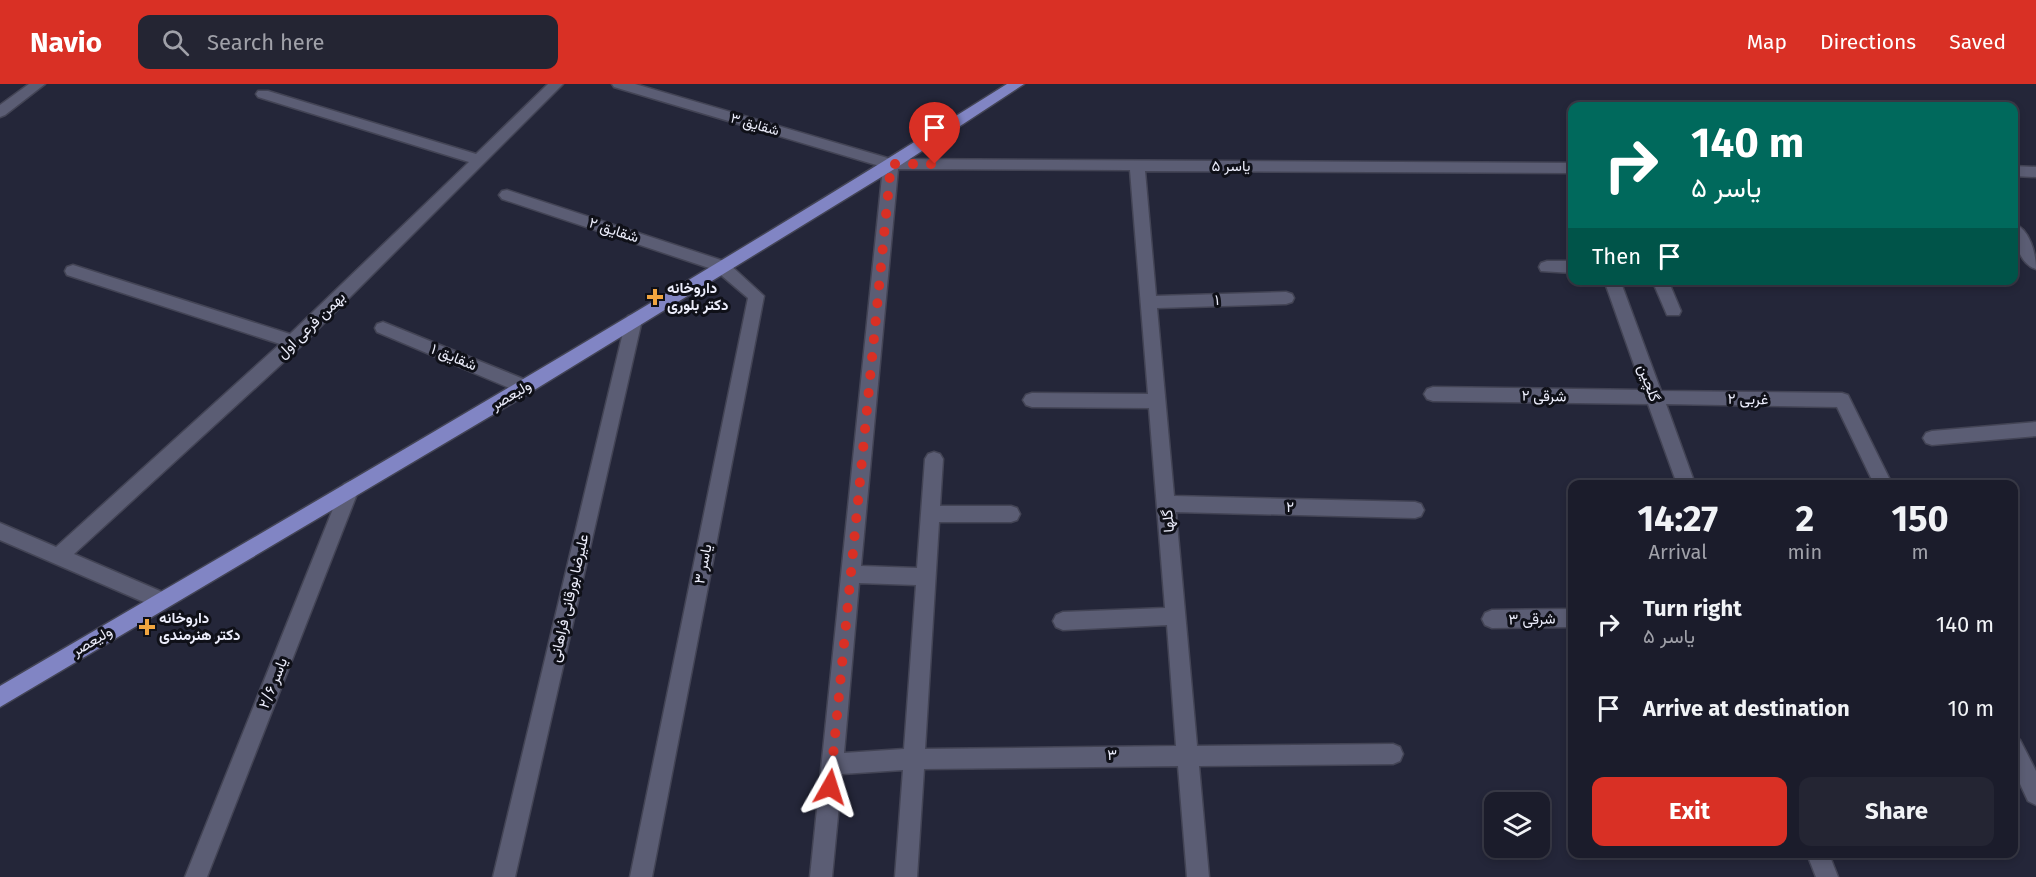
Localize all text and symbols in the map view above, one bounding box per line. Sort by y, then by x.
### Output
search box [138,15,558,69]
text: Navio [30,26,102,59]
icon: search [159,26,192,59]
text: Search here [207,29,325,56]
text: Map [1747,29,1787,55]
text: Directions [1820,29,1916,55]
text: Saved [1949,29,2006,55]
pin [909,102,960,164]
street label: شقایق ۳ [729,109,781,140]
icon: arrive [918,111,951,144]
text: 140 m [1691,118,1804,168]
icon: right [1592,126,1670,204]
street label: یاسر ۵ [1211,157,1251,175]
text: یاسر ۵ [1691,172,1761,204]
street label: شقایق ۲ [587,214,641,247]
icon: arrive [1653,240,1686,273]
text: Then [1592,243,1641,270]
place label: داروخانه دکتر بلوری [667,279,728,314]
street label: بهمن فرعی اول [273,288,350,363]
marker: داروخانه دکتر بلوری [648,290,662,304]
street label: ۱ [1215,291,1219,309]
street label: شقایق ۱ [428,340,480,375]
street label: گلچین [1633,362,1664,405]
street label: ولیعصر [487,376,534,414]
street label: ۲ شرقی [1521,387,1567,406]
street label: ۲ غربی [1728,390,1769,409]
text: 14:27 [1637,497,1718,541]
text: 2 [1796,497,1814,541]
text: 150 [1892,497,1949,541]
street label: ۲ [1286,498,1294,516]
street label: گلها [1158,509,1178,533]
street label: علیرضا بورقانی فراهانی [545,532,594,664]
text: Arrival [1649,540,1707,564]
text: min [1788,540,1822,564]
text: m [1911,540,1929,564]
street label: یاسر ۳ [690,543,716,585]
text: Turn right [1643,595,1742,622]
icon: right [1592,608,1625,641]
place label: داروخانه دکتر هنرمندی [159,609,241,644]
street label: ۳ شرقی [1508,610,1556,629]
text: 140 m [1936,611,1994,638]
marker: داروخانه دکتر هنرمندی [140,620,154,634]
street label: ولیعصر [68,622,115,660]
text: یاسر ۵ [1643,624,1695,648]
street label: یاسر ۲/۶ [255,655,291,711]
icon: arrive [1592,692,1625,725]
text: Arrive at destination [1643,695,1850,722]
text: 10 m [1948,695,1994,722]
street label: ۳ [1107,746,1117,764]
position arrow [798,755,862,819]
button: Exit [1592,777,1787,846]
button: Share [1799,777,1994,846]
map controls [1484,792,1550,858]
button: layers [1484,792,1550,858]

